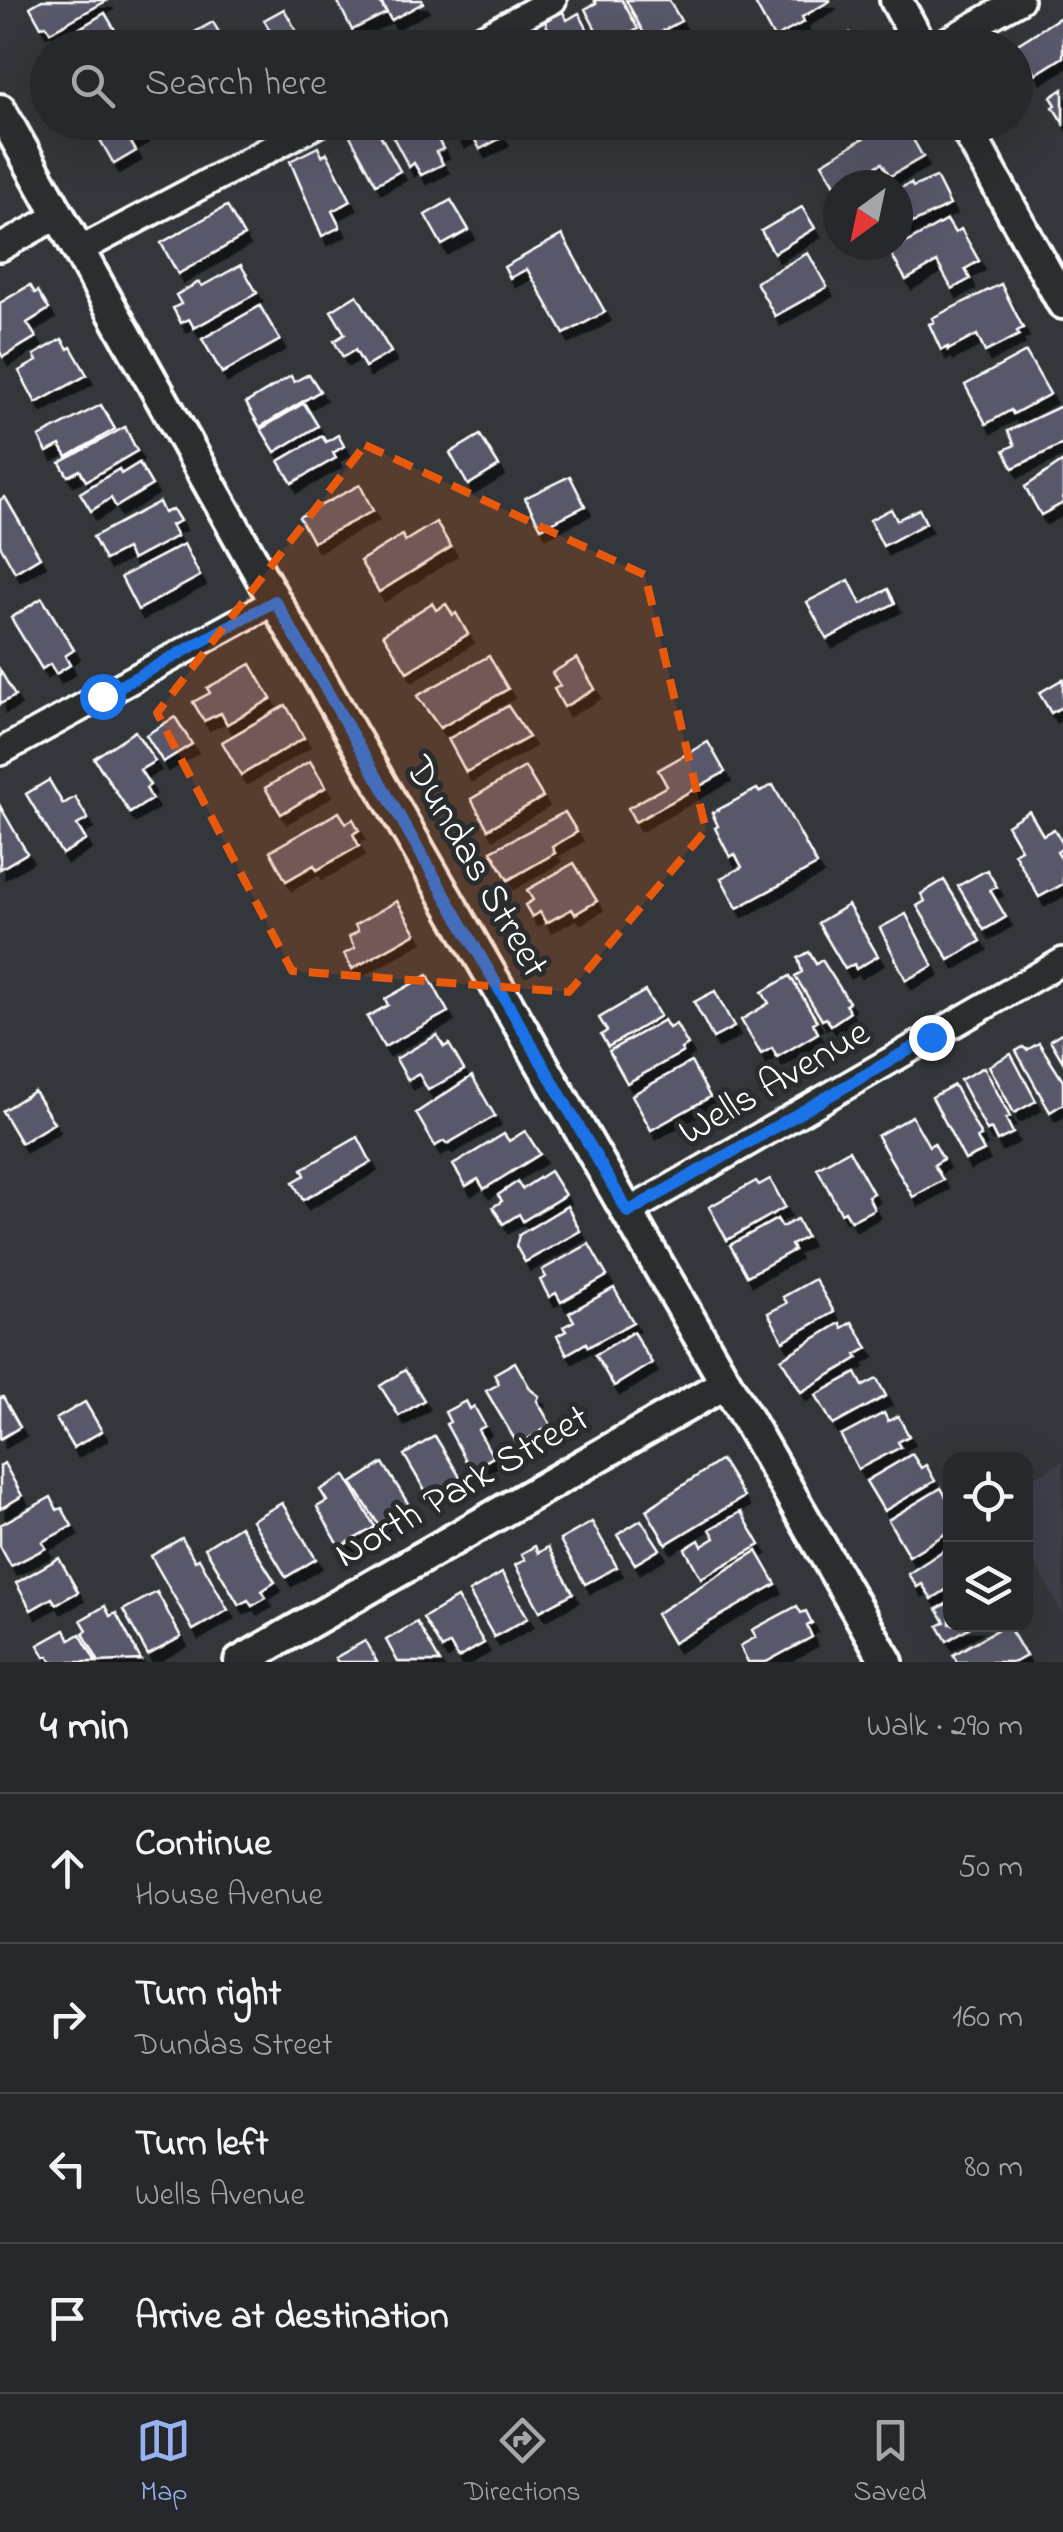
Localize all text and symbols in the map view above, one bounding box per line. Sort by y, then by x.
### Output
search box [30,30,1033,140]
text: Search here [145,57,327,113]
icon: search [65,58,120,113]
north arrow [823,170,913,260]
route start [80,674,126,720]
street label: Dundas Street [387,745,562,990]
street label: Wells Avenue [668,1005,882,1163]
route end [909,1015,955,1061]
street label: North Park Street [325,1391,601,1585]
map controls [943,1452,1033,1632]
button: locate [943,1452,1033,1542]
button: layers [943,1542,1033,1632]
text: 4 min [40,1697,129,1758]
text: Walk · 290 m [867,1704,1023,1751]
text: Continue [135,1817,271,1873]
icon: ahead [40,1841,95,1896]
text: 50 m [958,1845,1023,1892]
text: House Avenue [135,1873,323,1920]
text: Turn right [135,1967,281,2023]
icon: right [40,1991,95,2046]
text: 160 m [952,1995,1023,2042]
text: Dundas Street [135,2023,333,2070]
text: Turn left [135,2117,268,2173]
icon: left [40,2141,95,2196]
text: 80 m [964,2145,1023,2192]
text: Wells Avenue [135,2173,305,2220]
text: Arrive at destination [135,2290,449,2346]
icon: arrive [40,2291,95,2346]
tab: Map [136,2413,191,2514]
tab: Directions [464,2413,581,2514]
tab: Saved [854,2413,927,2514]

